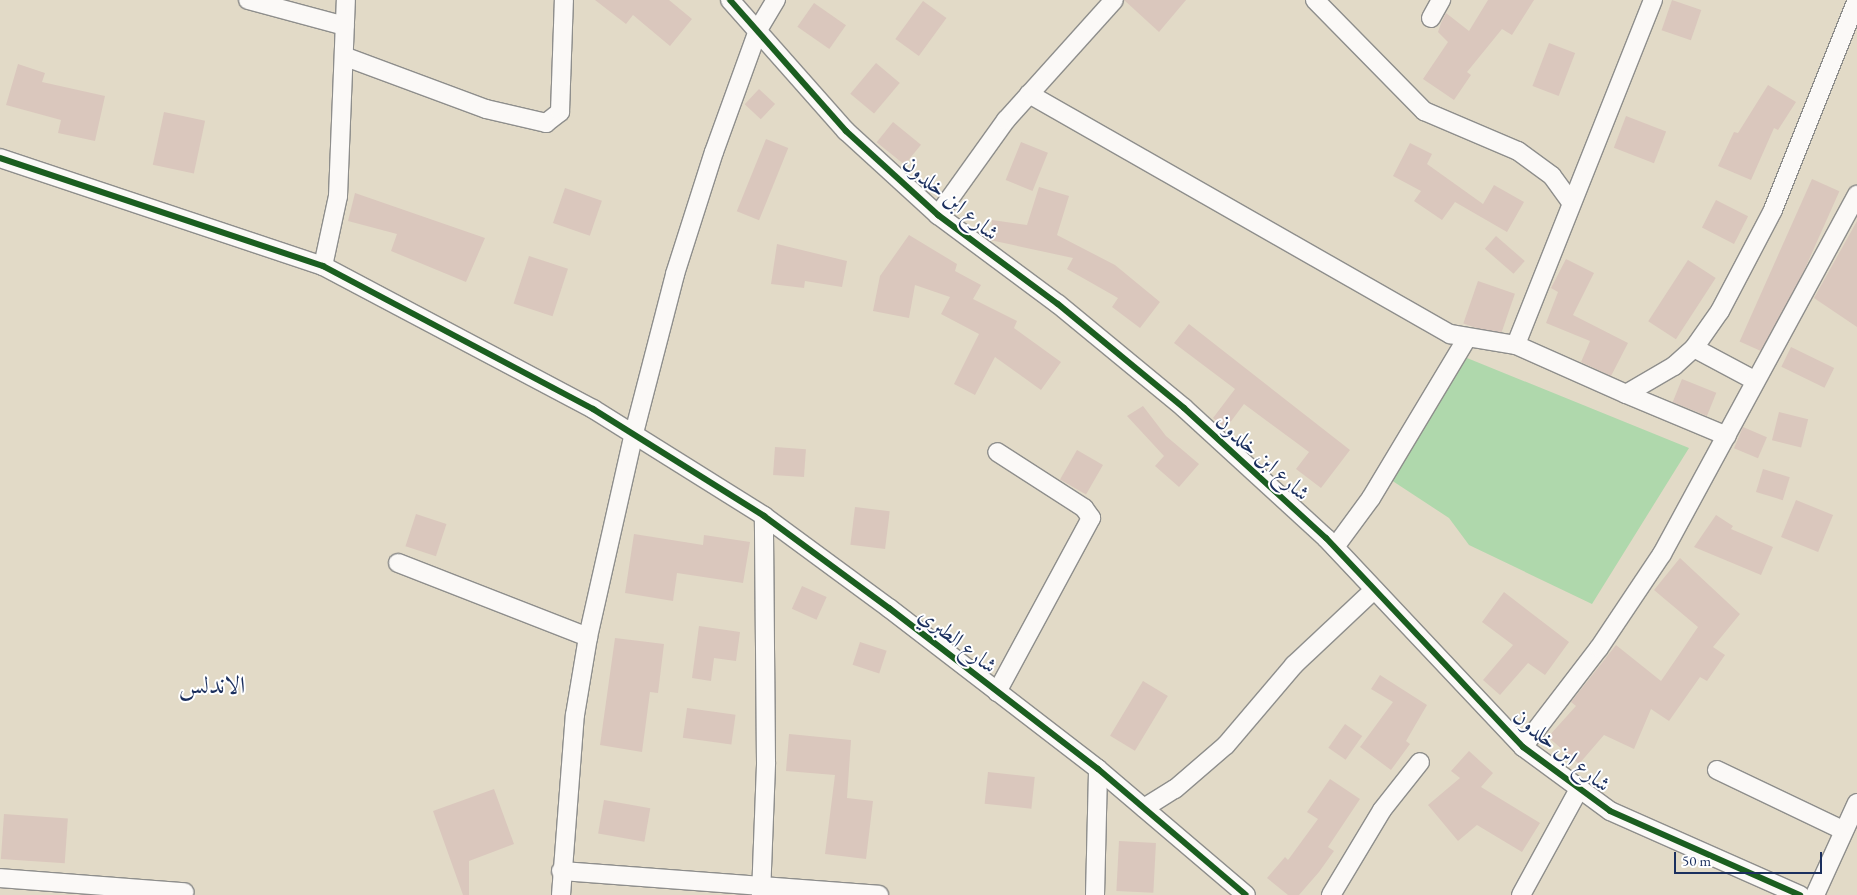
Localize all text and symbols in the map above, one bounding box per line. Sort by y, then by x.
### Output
street label: شارع ابن خلدون [897,150,1005,246]
street label: شارع ابن خلدون [1210,408,1316,506]
street label: شارع الطبري [914,601,1002,679]
district label: الاندلس [179,671,245,699]
street label: شارع ابن خلدون [1508,703,1616,797]
scale bar [1677,842,1824,874]
text: 50 m [1682,851,1711,870]

